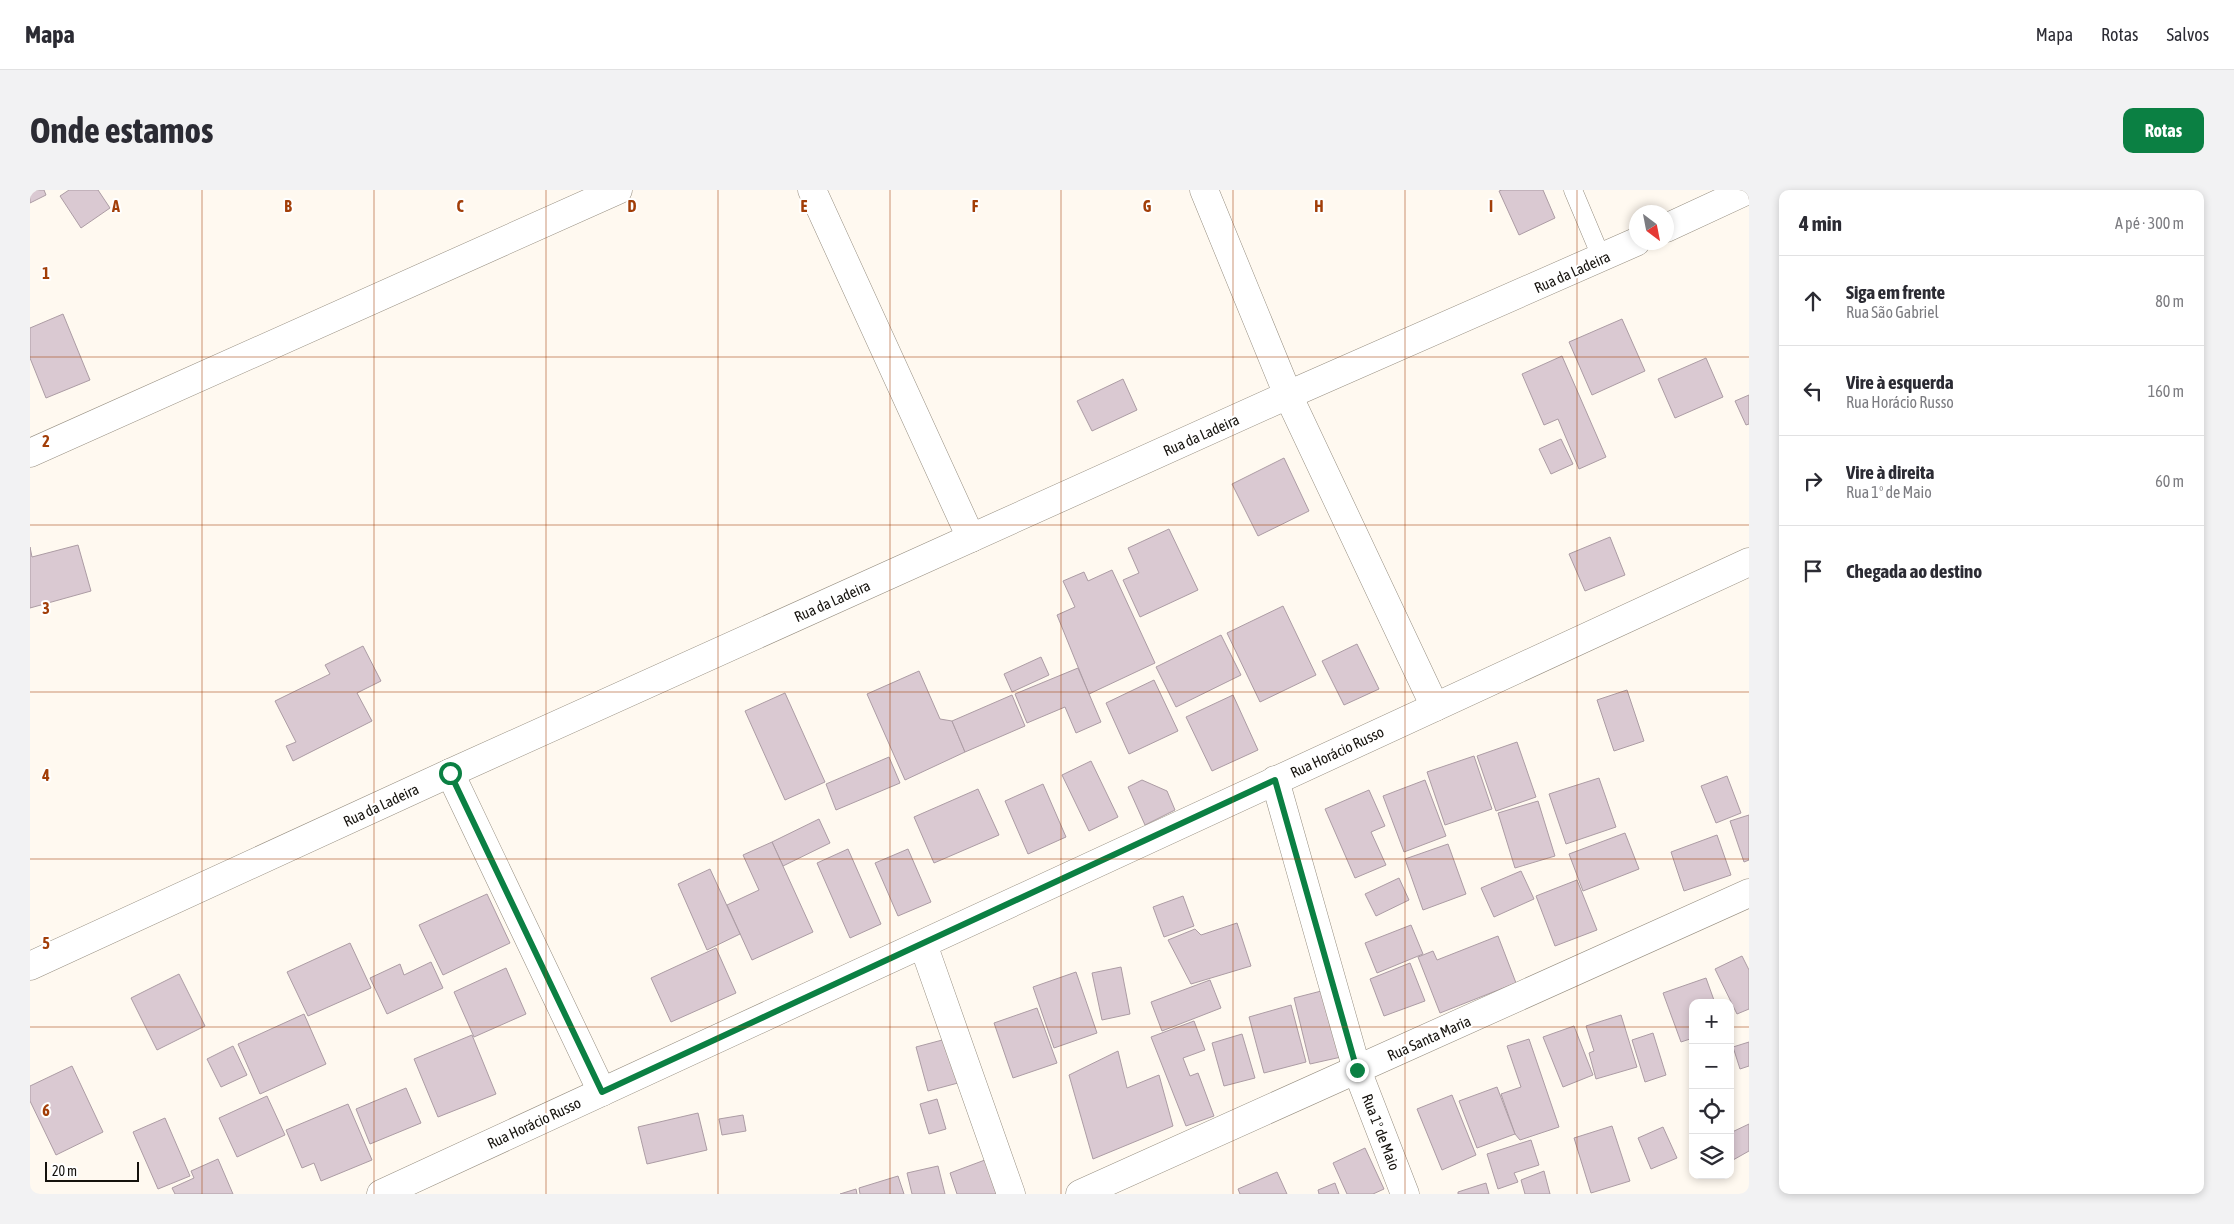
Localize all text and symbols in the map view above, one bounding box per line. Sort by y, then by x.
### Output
text: Mapa [25,21,75,48]
text: Mapa [2036,24,2073,45]
text: Rotas [2101,24,2138,45]
text: Salvos [2166,24,2209,45]
button: Rotas [2123,108,2204,153]
text: Onde estamos [30,110,213,150]
text: A [111,197,120,215]
text: B [284,197,292,215]
text: C [456,197,464,215]
text: D [628,197,637,215]
text: E [801,197,808,215]
text: F [972,197,979,215]
text: G [1143,197,1152,215]
text: H [1314,197,1324,215]
text: I [1489,197,1493,215]
north arrow [1629,205,1674,250]
text: 4 min [1799,211,1842,235]
text: A pé · 300 m [2115,214,2184,232]
street label: Rua da Ladeira [1531,248,1613,296]
text: 1 [42,264,50,282]
text: Siga em frente [1846,281,1945,303]
icon: ahead [1799,287,1827,315]
text: 80 m [2155,292,2184,310]
text: Rua São Gabriel [1846,303,1939,321]
text: Vire à esquerda [1846,371,1954,393]
icon: left [1799,377,1827,405]
text: 160 m [2148,382,2184,400]
text: Rua Horácio Russo [1846,393,1954,411]
street label: Rua da Ladeira [1160,411,1242,459]
text: 2 [42,432,50,450]
text: Vire à direita [1846,461,1934,483]
icon: right [1799,467,1827,495]
text: 60 m [2155,472,2184,490]
text: Rua 1º de Maio [1846,483,1932,501]
icon: arrive [1799,557,1827,585]
text: Chegada ao destino [1846,560,1982,582]
street label: Rua da Ladeira [791,577,873,625]
text: 3 [42,599,50,617]
street label: Rua Horácio Russo [1288,723,1386,781]
route start [439,762,462,785]
text: 4 [41,766,50,784]
street label: Rua da Ladeira [341,780,421,830]
text: 5 [42,934,50,952]
map controls [1689,999,1734,1179]
button: + [1689,999,1734,1044]
street label: Rua Santa Maria [1385,1012,1473,1064]
button: − [1689,1044,1734,1089]
route end [1346,1059,1369,1082]
button: locate [1689,1089,1734,1134]
street label: Rua 1º de Maio [1359,1091,1403,1173]
street label: Rua Horácio Russo [485,1094,583,1152]
text: 6 [42,1101,50,1119]
button: layers [1689,1134,1734,1179]
scale bar [45,1159,139,1182]
text: 20 m [52,1163,77,1179]

